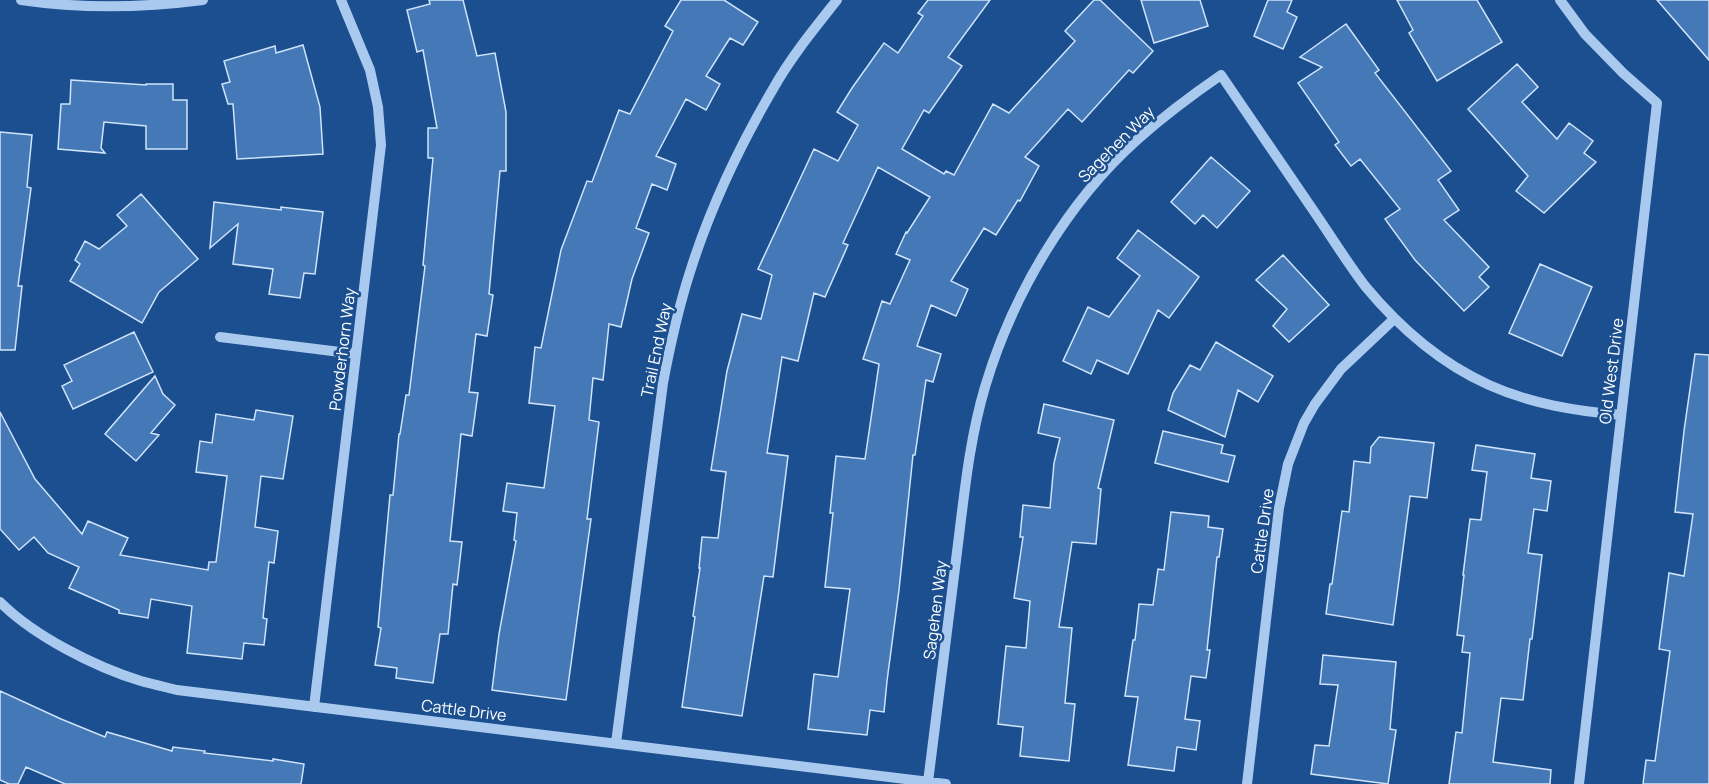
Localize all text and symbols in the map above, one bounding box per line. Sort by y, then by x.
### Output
street label: Sagehen Way [1073,100,1160,187]
street label: Powderhorn Way [324,286,361,412]
street label: Trail End Way [635,300,677,399]
street label: Old West Drive [1594,317,1628,425]
street label: Cattle Drive [1245,487,1279,575]
street label: Sagehen Way [918,558,952,661]
street label: Cattle Drive [420,694,508,726]

